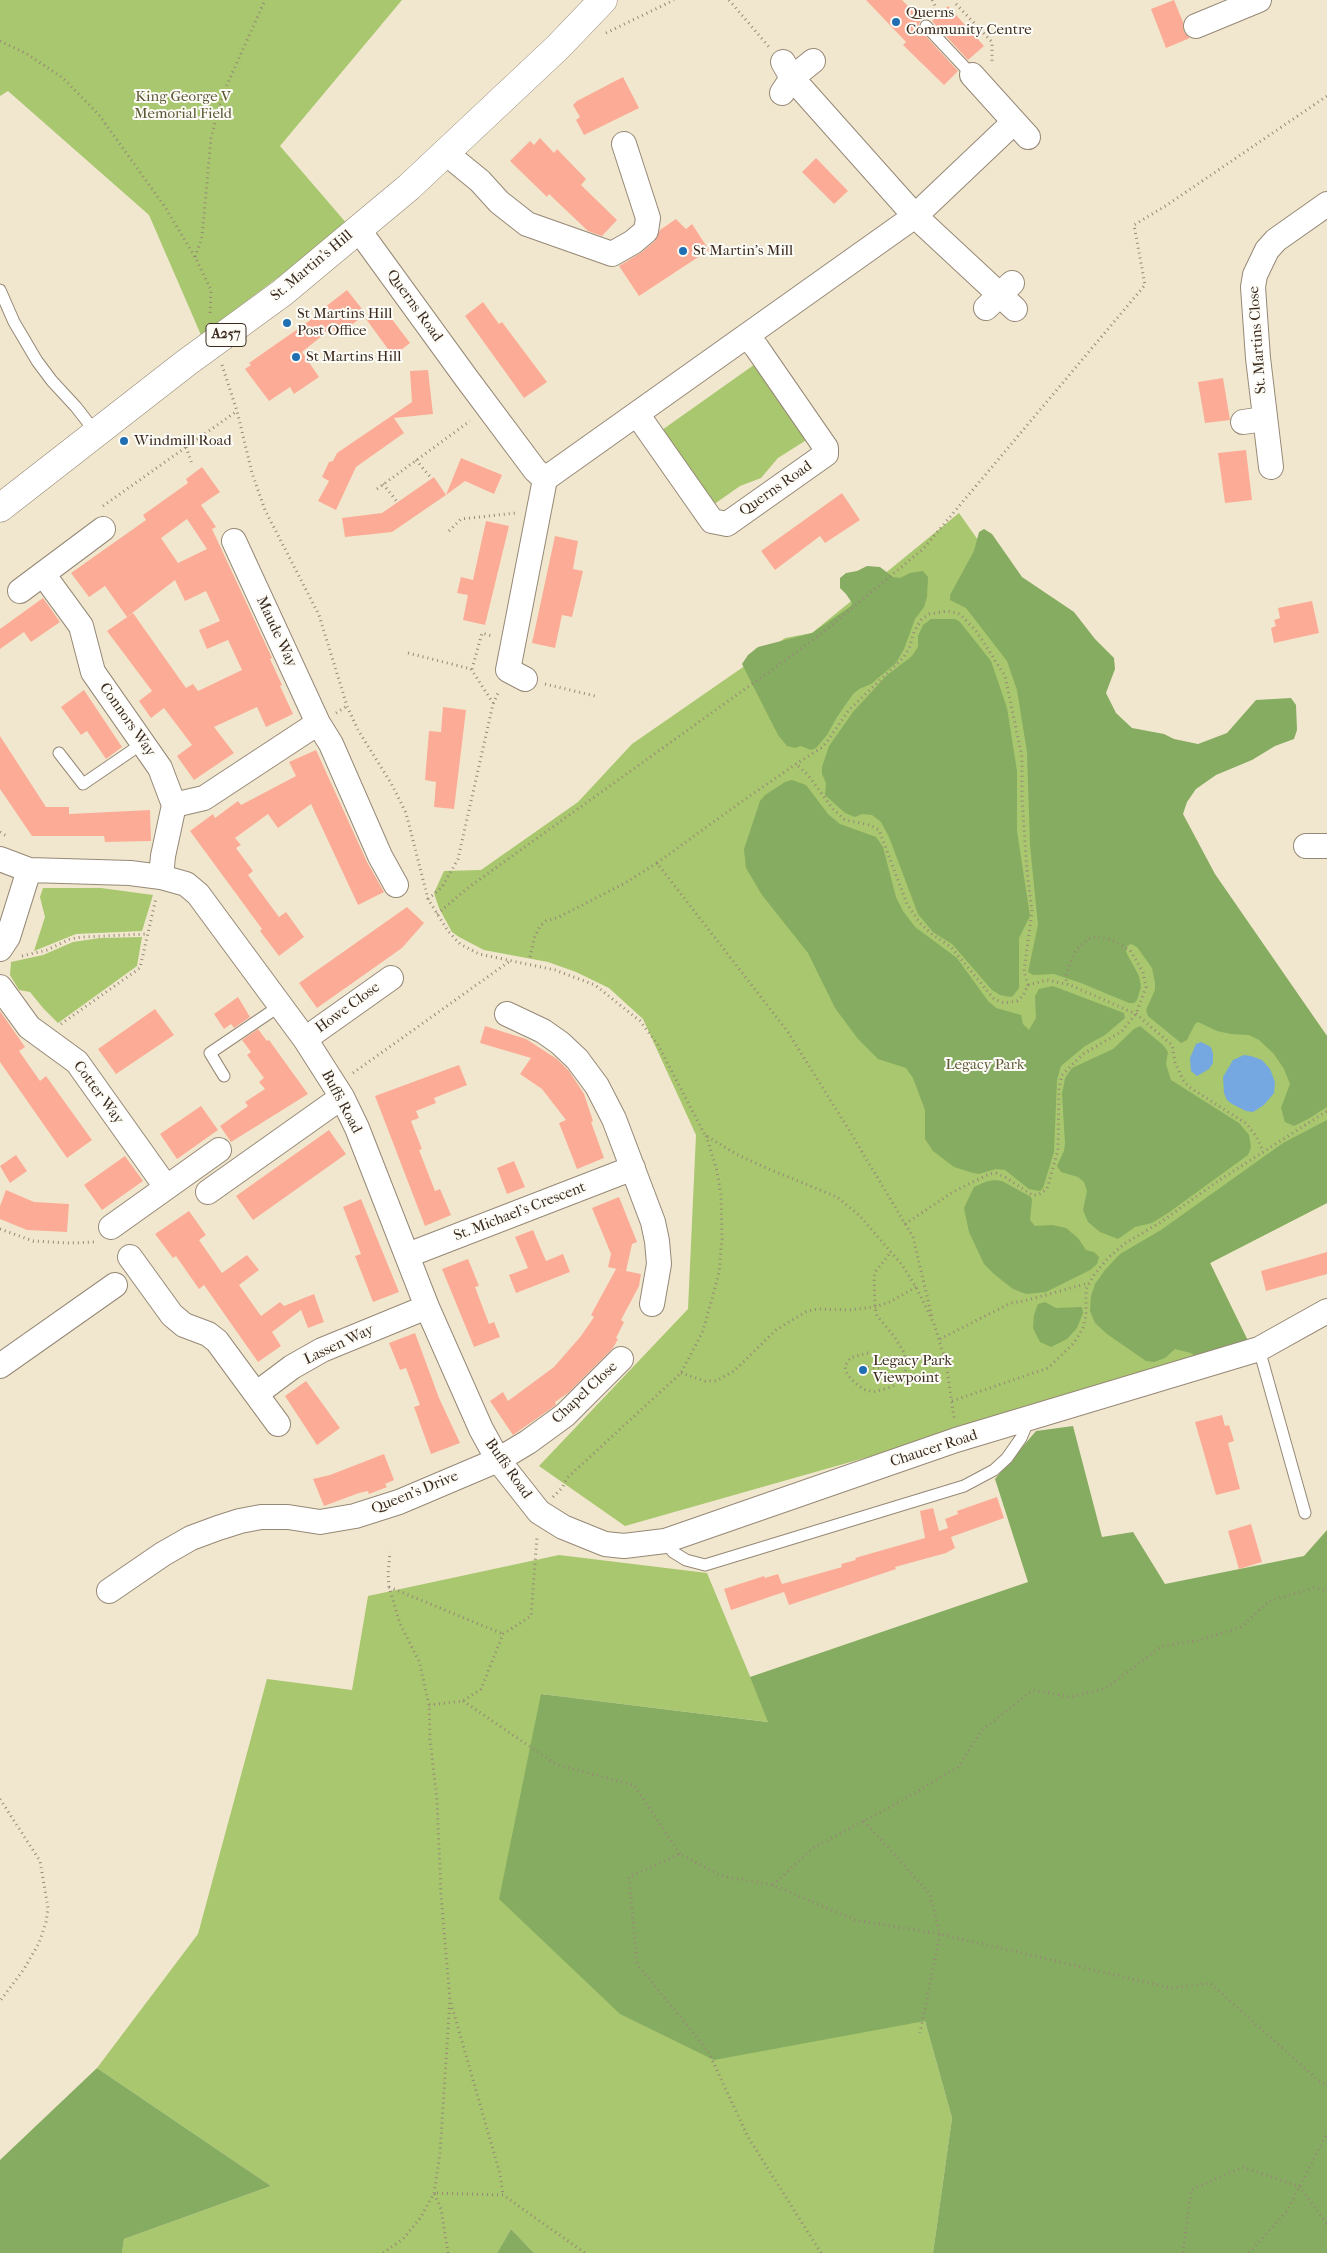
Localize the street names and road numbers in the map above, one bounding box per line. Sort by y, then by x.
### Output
street label: St. Martin's Hill [267,227,357,305]
street label: Querns Road [382,266,446,346]
street label: St. Martins Close [1245,285,1271,395]
road number: A257 [206,324,246,346]
street label: Querns Road [736,457,816,521]
street label: Maude Way [252,594,300,670]
street label: Connors Way [95,680,159,760]
street label: Howe Close [312,979,384,1037]
street label: Cotter Way [69,1058,127,1128]
street label: Buffs Road [317,1067,365,1137]
street label: St. Michael's Crescent [452,1179,588,1245]
street label: Lassen Way [301,1321,377,1369]
street label: Chapel Close [549,1358,621,1428]
street label: Chaucer Road [888,1426,980,1472]
street label: Buffs Road [481,1435,535,1503]
street label: Queen's Drive [369,1467,461,1519]

